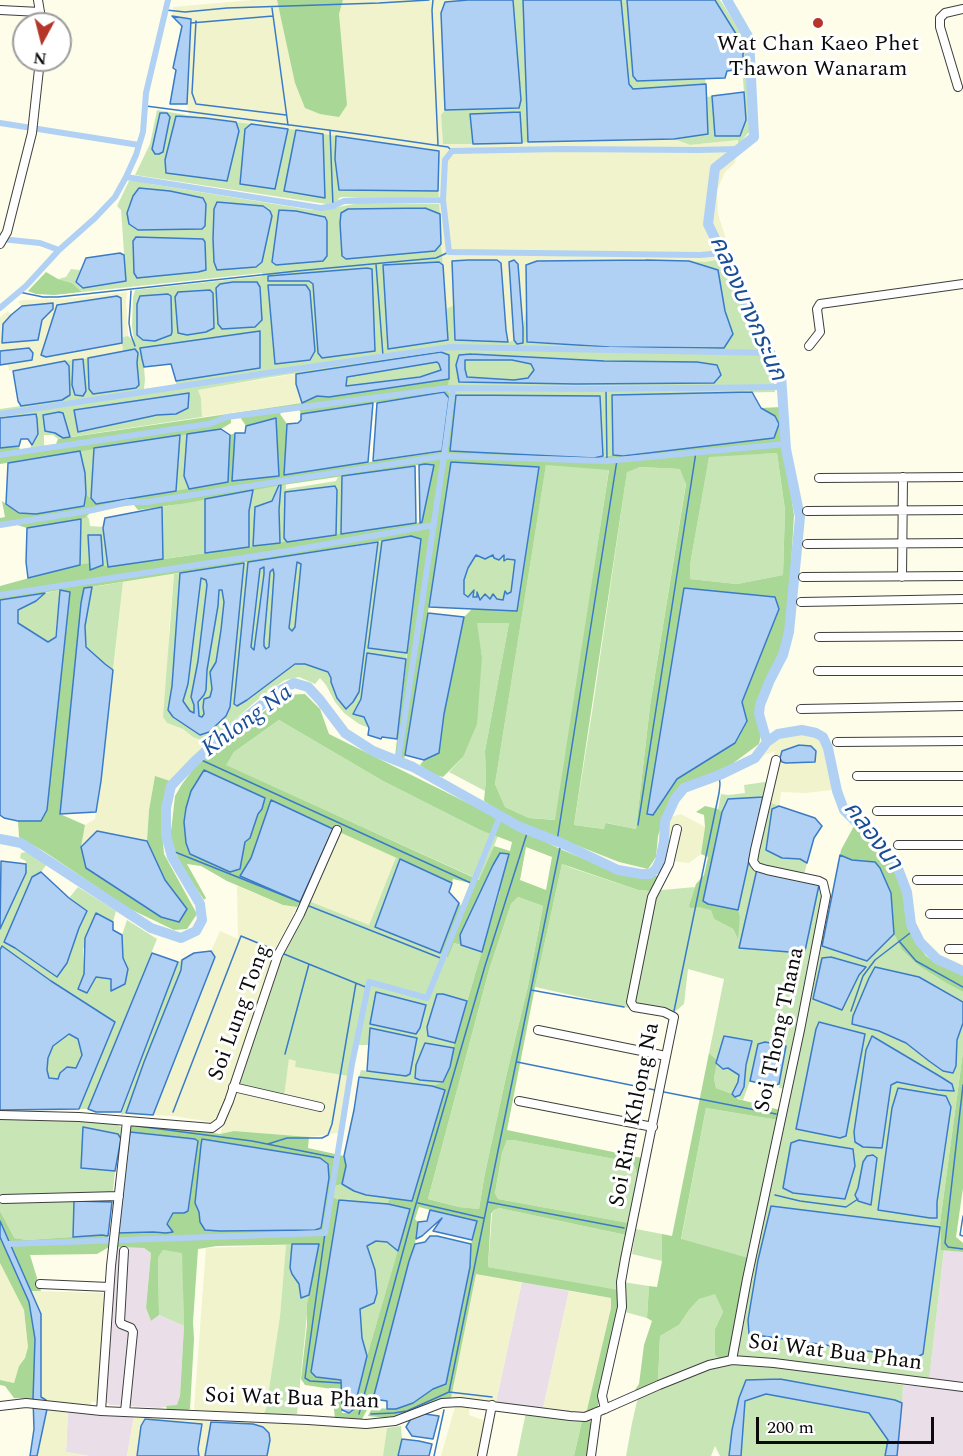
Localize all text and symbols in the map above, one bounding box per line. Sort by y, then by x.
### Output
north arrow [12,12,72,72]
marker: Wat Chan Kaeo Phet Thawon Wanaram [811,16,825,30]
place label: Wat Chan Kaeo Phet Thawon Wanaram [717,33,919,84]
text: N [32,45,48,71]
water label: คลองบางกระนก [701,232,791,386]
water label: Khlong Na [197,679,299,765]
water label: คลองนา [836,797,906,877]
street label: Soi Lung Tong [204,941,278,1085]
street label: Soi Thong Thana [751,945,811,1115]
street label: Soi Rim Khlong Na [605,1021,667,1209]
street label: Soi Wat Bua Phan [747,1330,923,1378]
street label: Soi Wat Bua Phan [204,1384,380,1416]
scale bar [759,1405,938,1443]
text: 200 m [767,1414,814,1441]

